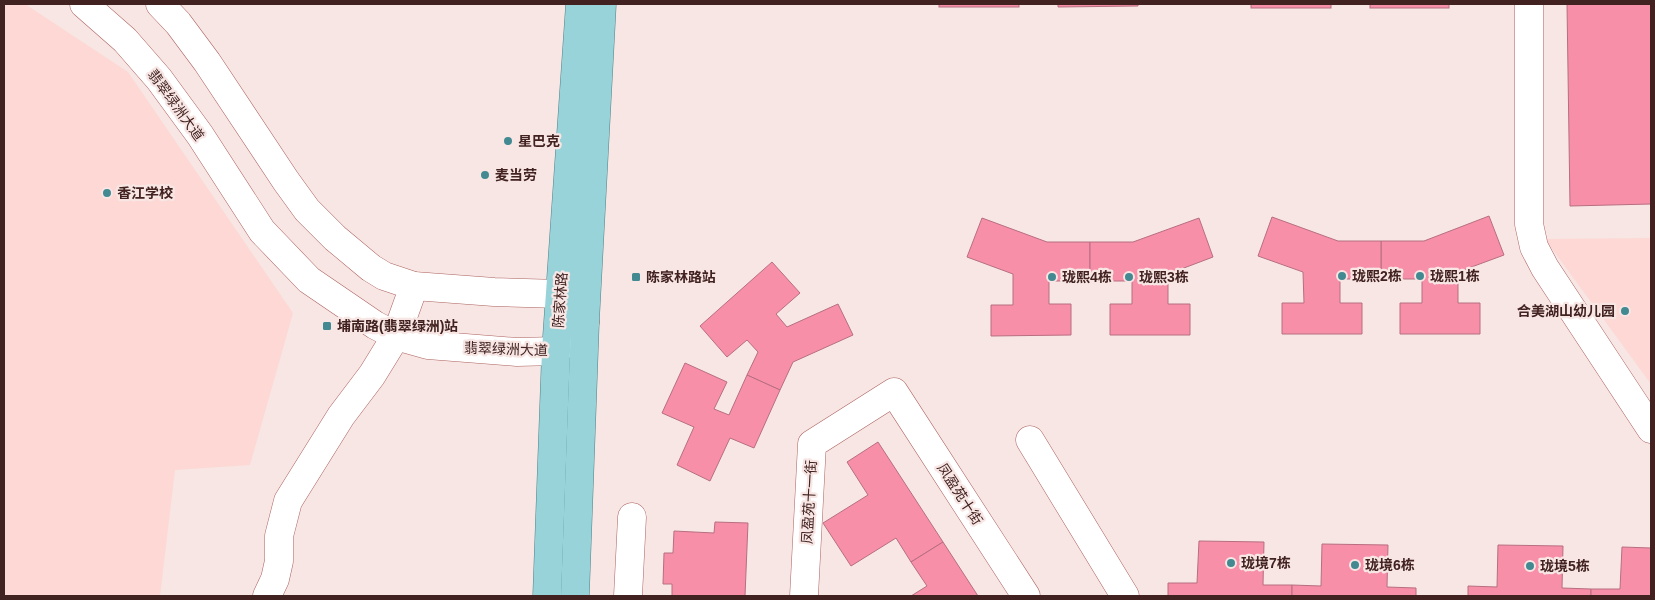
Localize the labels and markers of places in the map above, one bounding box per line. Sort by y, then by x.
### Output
place label: 星巴克 [518,133,560,149]
marker: 星巴克 [502,135,514,147]
place label: 麦当劳 [495,167,537,183]
marker: 麦当劳 [479,169,491,181]
place label: 香江学校 [117,185,173,201]
marker: 香江学校 [101,187,113,199]
place label: 珑熙2栋 [1352,268,1402,284]
place label: 珑熙1栋 [1430,268,1480,284]
place label: 陈家林路站 [646,269,716,285]
place label: 珑熙4栋 [1062,269,1112,285]
place label: 珑熙3栋 [1139,269,1189,285]
marker: 珑熙2栋 [1336,270,1348,282]
marker: 珑熙1栋 [1414,270,1426,282]
marker: 陈家林路站 [630,271,642,283]
marker: 珑熙4栋 [1046,271,1058,283]
marker: 珑熙3栋 [1123,271,1135,283]
place label: 合美湖山幼儿园 [1517,303,1615,319]
marker: 合美湖山幼儿园 [1619,305,1631,317]
place label: 埔南路(翡翠绿洲)站 [337,318,458,334]
marker: 埔南路(翡翠绿洲)站 [321,320,333,332]
place label: 珑境7栋 [1241,555,1291,571]
marker: 珑境7栋 [1225,557,1237,569]
place label: 珑境6栋 [1365,557,1415,573]
place label: 珑境5栋 [1540,558,1590,574]
marker: 珑境6栋 [1349,559,1361,571]
marker: 珑境5栋 [1524,560,1536,572]

